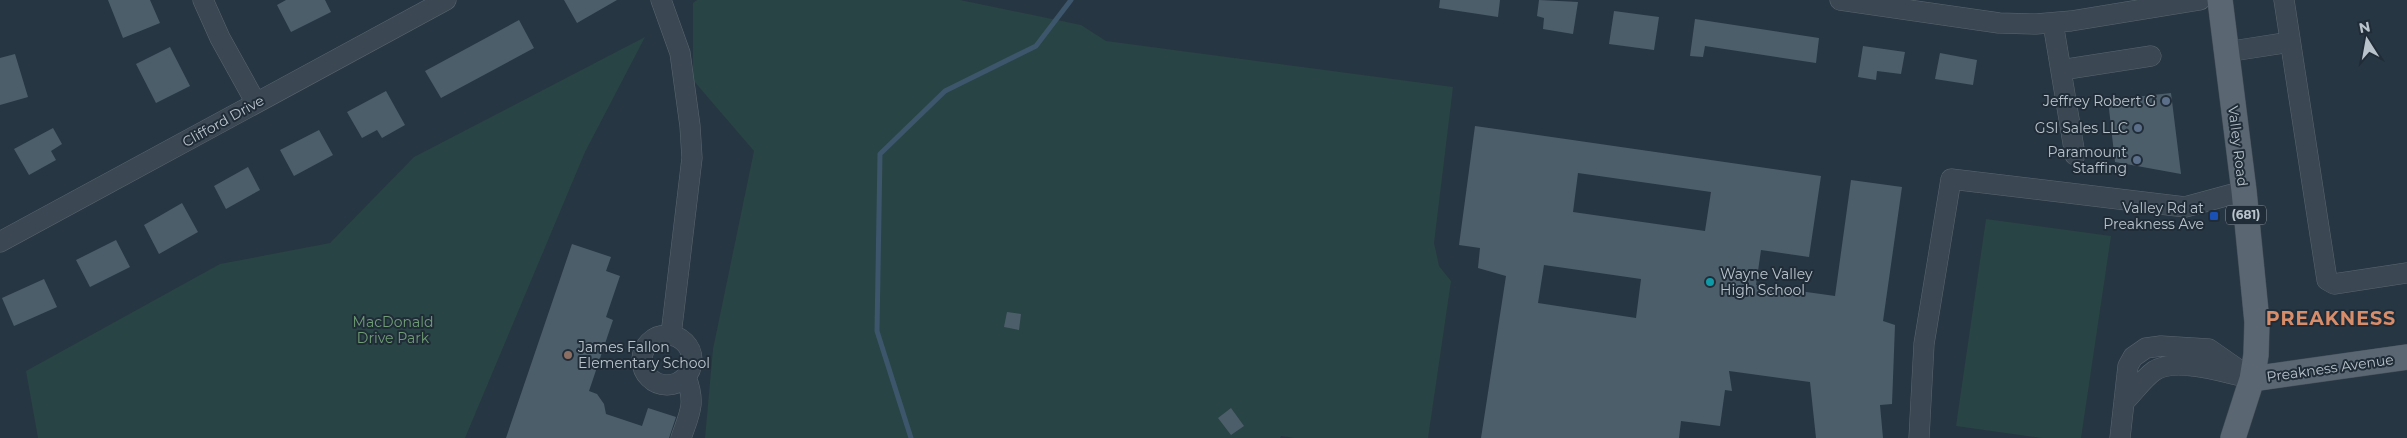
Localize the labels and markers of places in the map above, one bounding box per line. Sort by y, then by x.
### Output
place label: Jeffrey Robert G [2042,92,2156,110]
marker: Jeffrey Robert G [2160,95,2172,107]
place label: GSI Sales LLC [2035,119,2128,137]
marker: GSI Sales LLC [2132,122,2144,134]
place label: Paramount Staffing [2047,143,2127,177]
marker: Paramount Staffing [2131,154,2143,166]
place label: Valley Rd at Preakness Ave [2103,199,2204,233]
marker: Valley Rd at Preakness Ave [2208,210,2220,222]
place label: Wayne Valley High School [1720,265,1813,299]
marker: Wayne Valley High School [1704,276,1716,288]
place label: James Fallon Elementary School [577,338,710,372]
marker: James Fallon Elementary School [562,349,574,361]

